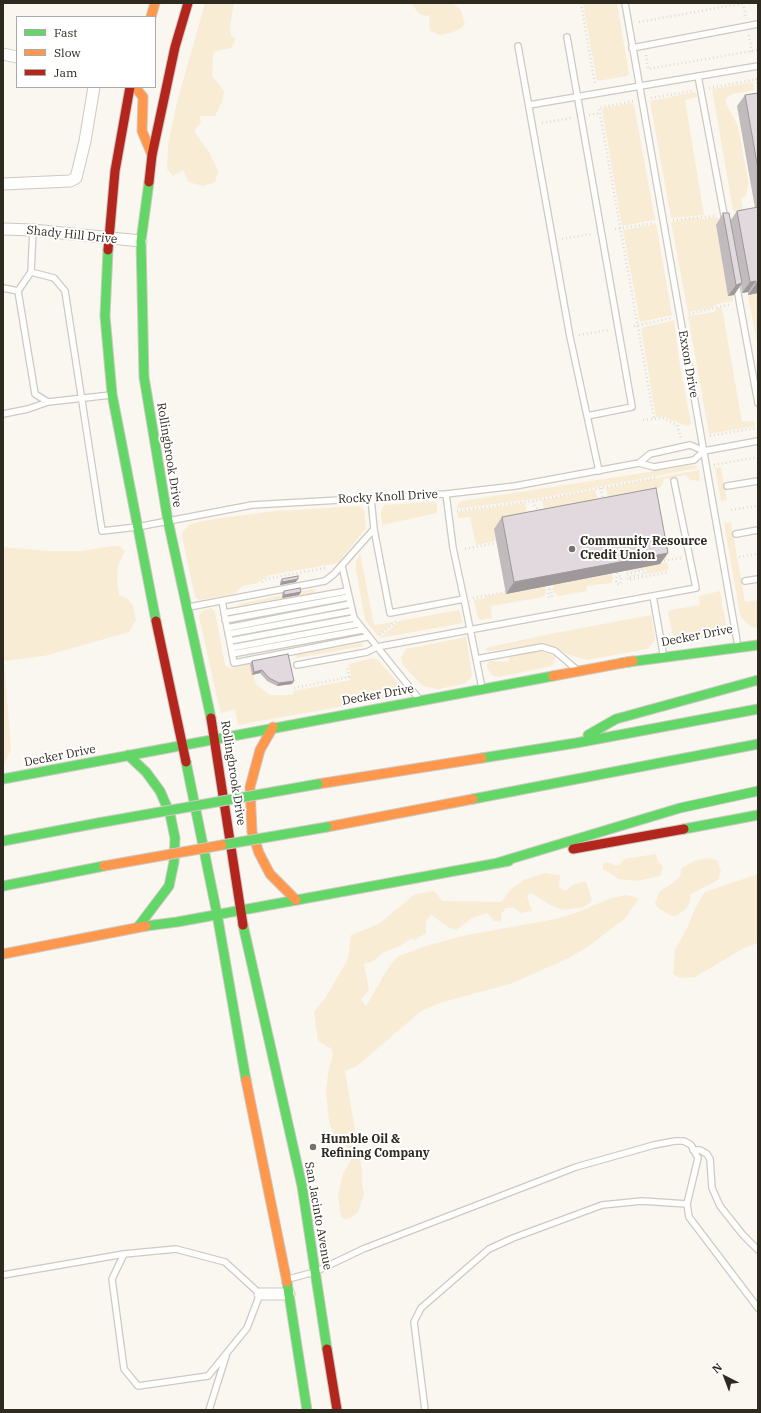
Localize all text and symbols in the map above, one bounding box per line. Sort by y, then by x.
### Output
legend [16,16,156,88]
text: Fast [54,25,78,40]
text: Slow [54,45,81,60]
text: Jam [54,65,77,80]
street label: Shady Hill Drive [26,223,118,247]
street label: Exxon Drive [675,329,701,399]
street label: Rollingbrook Drive [154,401,184,509]
street label: Rocky Knoll Drive [338,487,438,507]
place label: Community Resource Credit Union [580,535,707,563]
marker: Community Resource Credit Union [567,544,577,554]
street label: Decker Drive [660,622,734,650]
street label: Decker Drive [341,682,415,708]
street label: Rollingbrook Drive [218,719,248,827]
street label: Decker Drive [23,742,97,770]
place label: Humble Oil & Refining Company [321,1133,430,1161]
marker: Humble Oil & Refining Company [308,1142,318,1152]
street label: San Jacinto Avenue [301,1161,335,1271]
north arrow [705,1357,745,1397]
text: N [709,1360,725,1376]

